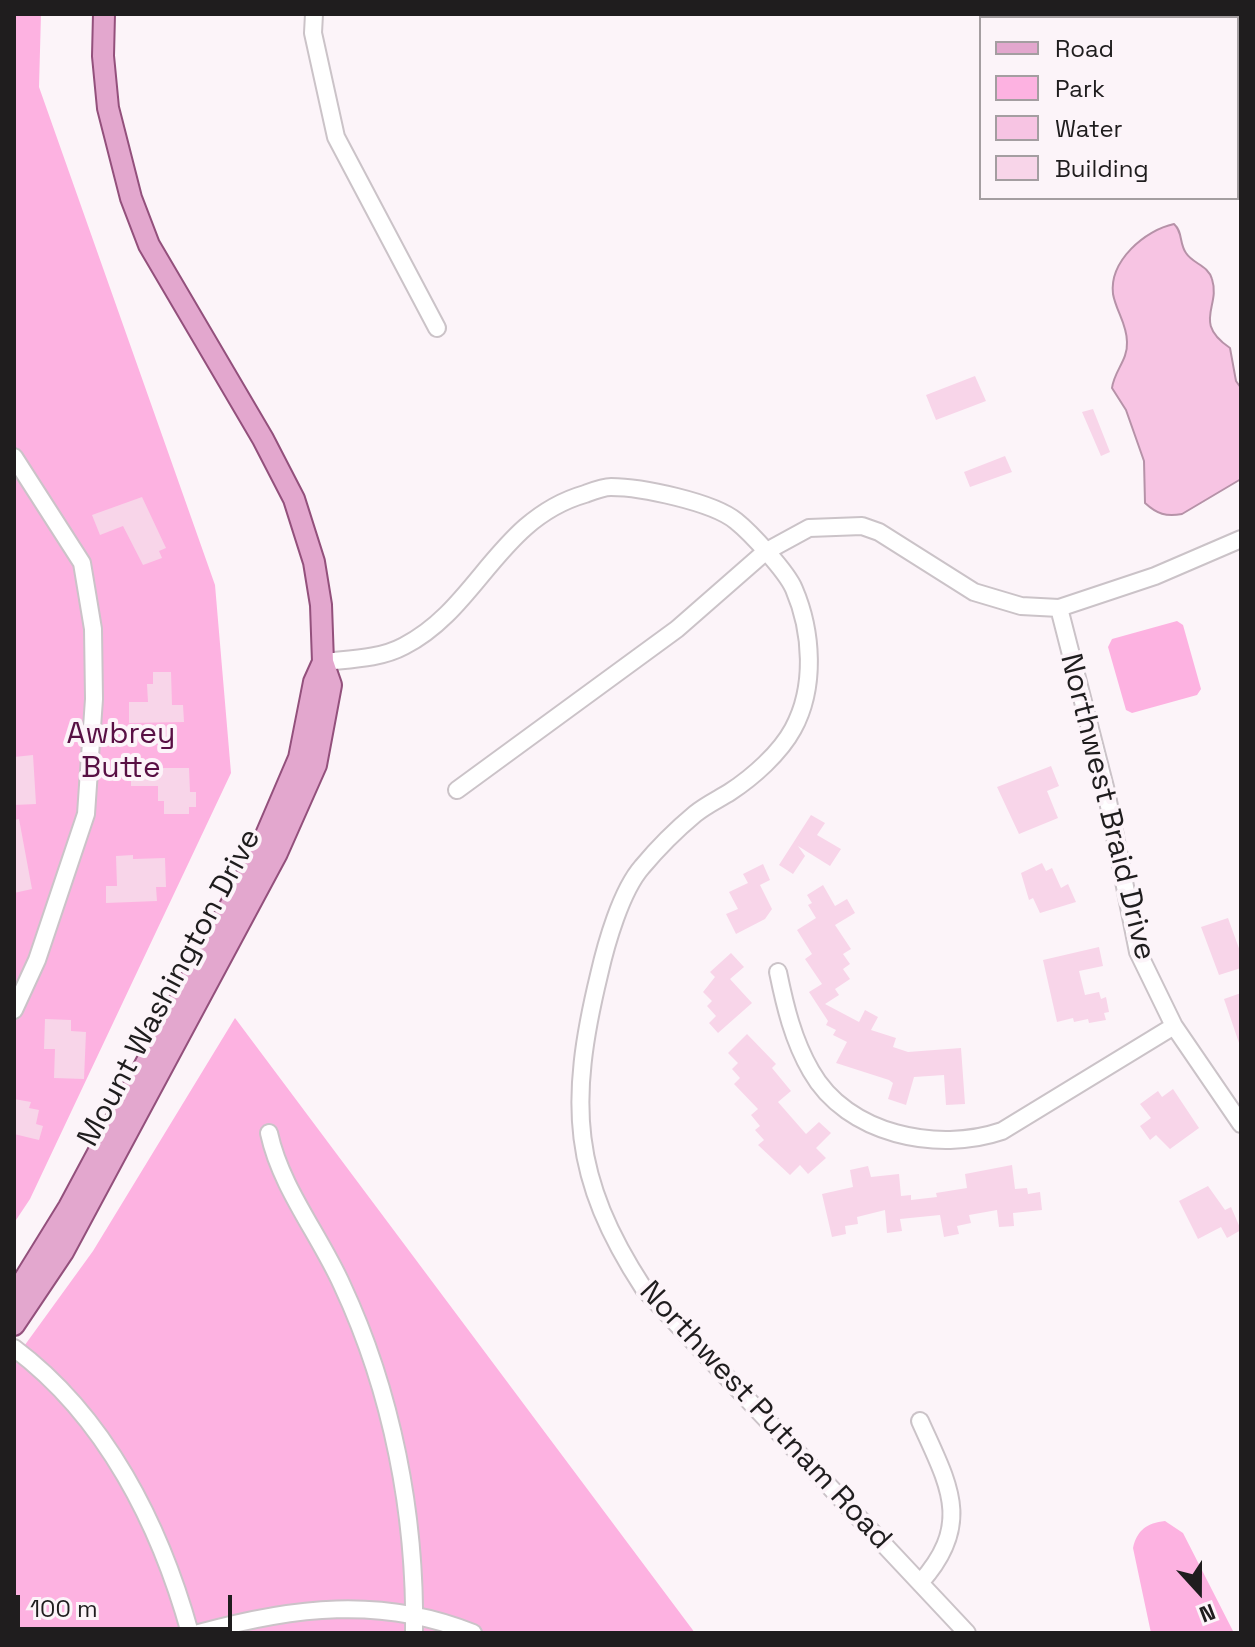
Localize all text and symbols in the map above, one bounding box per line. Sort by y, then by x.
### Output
legend [979,16,1239,200]
text: Road [1055,33,1114,64]
text: Park [1055,73,1105,104]
text: Water [1055,113,1123,144]
text: Building [1055,153,1149,184]
street label: Northwest Braid Drive [1052,650,1162,964]
park label: Awbrey Butte [67,717,175,788]
street label: Mount Washington Drive [71,823,269,1153]
street label: Northwest Putnam Road [631,1275,899,1557]
north arrow [1159,1551,1239,1631]
scale bar [20,1579,236,1629]
text: 100 m [30,1593,98,1624]
text: N [1196,1598,1220,1629]

